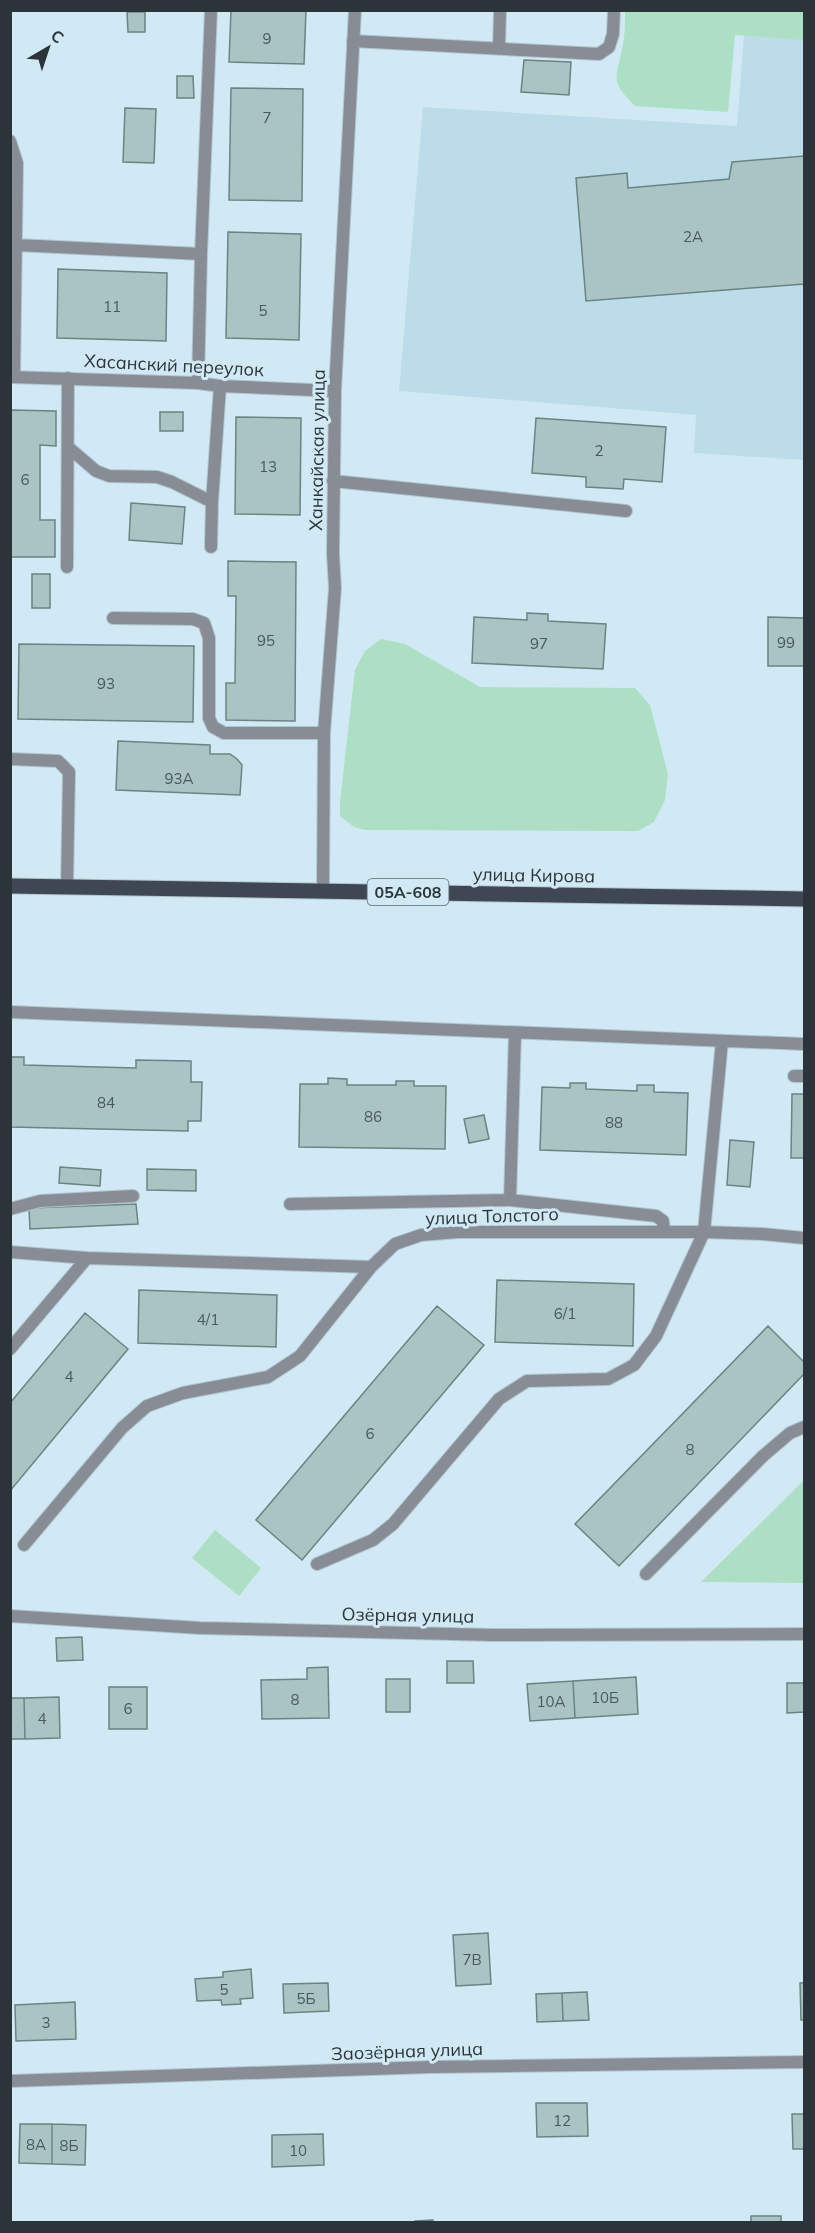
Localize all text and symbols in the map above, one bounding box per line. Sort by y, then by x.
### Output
north arrow [18,18,78,78]
text: С [47,25,68,48]
house number: 9 [262,29,272,48]
house number: 7 [262,108,272,127]
house number: 2А [683,227,703,246]
house number: 11 [103,297,121,316]
house number: 5 [258,301,268,320]
street label: Хасанский переулок [84,349,265,381]
street label: Ханкайская улица [304,369,330,531]
house number: 2 [594,441,604,460]
house number: 13 [259,457,277,476]
house number: 6 [20,470,30,489]
house number: 95 [257,631,275,650]
house number: 99 [777,633,795,652]
house number: 97 [530,634,548,653]
house number: 93 [97,674,115,693]
house number: 93А [164,769,194,788]
street label: улица Кирова [473,862,595,888]
road number: 05А-608 [368,879,448,905]
house number: 84 [97,1093,115,1112]
house number: 86 [364,1107,382,1126]
house number: 88 [605,1113,623,1132]
street label: улица Толстого [425,1202,559,1230]
house number: 6/1 [554,1304,576,1323]
house number: 4/1 [197,1310,219,1329]
house number: 4 [64,1367,74,1386]
house number: 6 [365,1424,375,1443]
house number: 8 [685,1440,695,1459]
street label: Озёрная улица [341,1602,475,1628]
house number: 10Б [591,1688,619,1707]
house number: 8 [290,1690,300,1709]
house number: 10А [536,1692,566,1711]
house number: 6 [123,1699,133,1718]
house number: 4 [37,1709,47,1728]
house number: 7В [462,1950,482,1969]
house number: 5 [219,1980,229,1999]
house number: 5Б [296,1989,316,2008]
house number: 3 [41,2013,51,2032]
street label: Заозёрная улица [331,2037,483,2065]
house number: 12 [553,2111,571,2130]
house number: 8А [26,2135,46,2154]
house number: 8Б [59,2136,79,2155]
house number: 10 [289,2141,307,2160]

